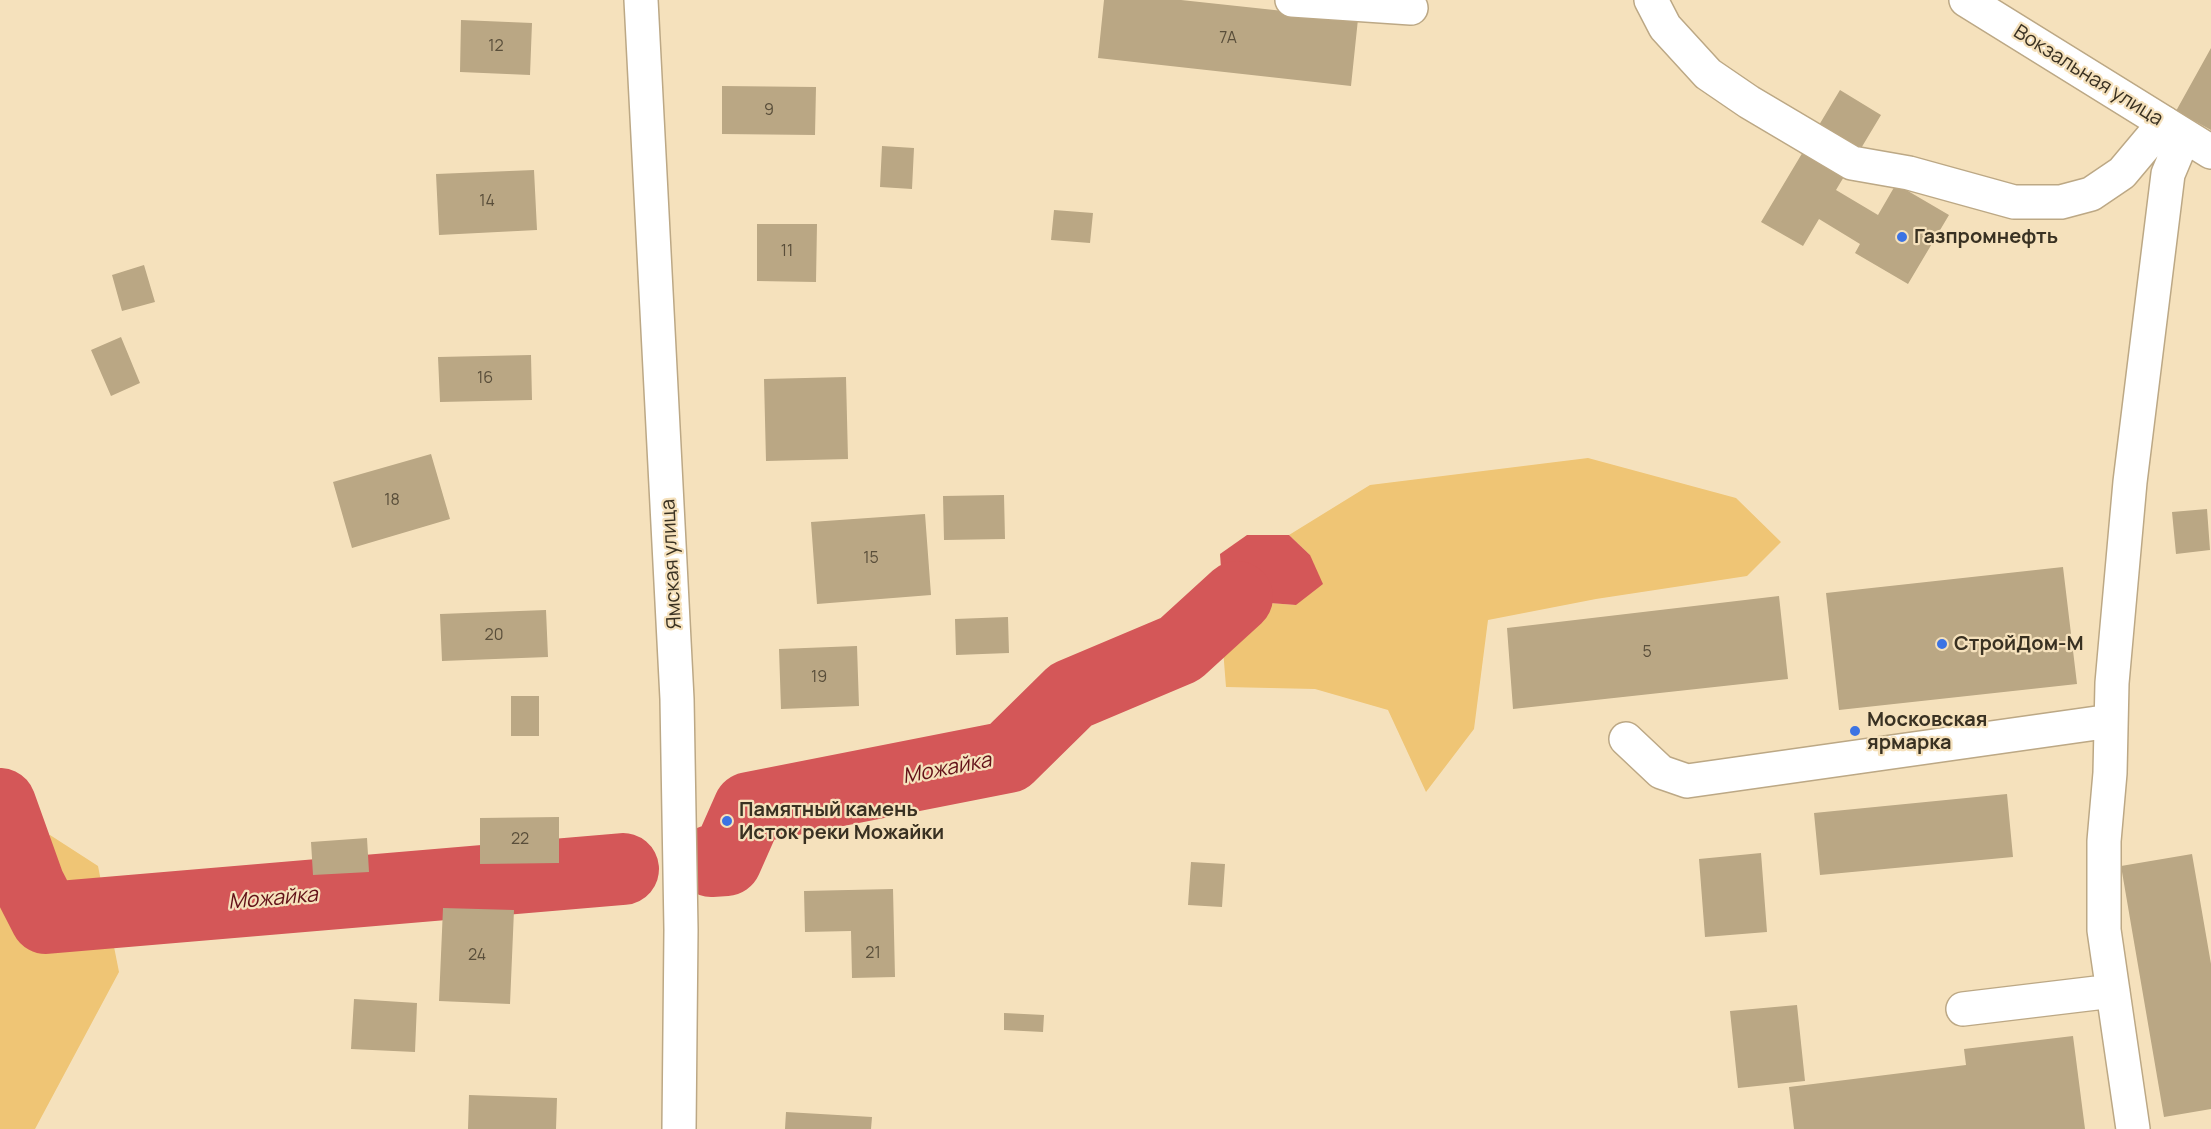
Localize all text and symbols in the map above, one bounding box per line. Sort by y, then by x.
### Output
street label: Вокзальная улица [2009,20,2167,132]
house number: 7А [1219,29,1237,49]
house number: 12 [488,37,504,57]
house number: 9 [764,101,774,121]
house number: 14 [479,192,495,212]
place label: Газпромнефть [1914,225,2058,249]
marker: Газпромнефть [1895,230,1909,244]
house number: 11 [781,242,793,262]
house number: 16 [477,369,493,389]
house number: 18 [384,491,400,511]
street label: Ямская улица [657,498,687,630]
house number: 15 [863,549,879,569]
house number: 20 [485,626,503,646]
place label: СтройДом-М [1954,632,2084,656]
marker: СтройДом-М [1935,637,1949,651]
house number: 5 [1642,643,1652,663]
house number: 19 [811,668,827,688]
place label: Московская ярмарка [1867,708,1988,755]
marker: Московская ярмарка [1848,724,1862,738]
water label: Можайка [901,748,993,790]
place label: Памятный камень Исток реки Можайки [739,798,944,845]
marker: Памятный камень Исток реки Можайки [720,814,734,828]
house number: 22 [511,830,529,850]
water label: Можайка [227,883,319,915]
house number: 21 [865,944,881,964]
house number: 24 [468,946,486,966]

